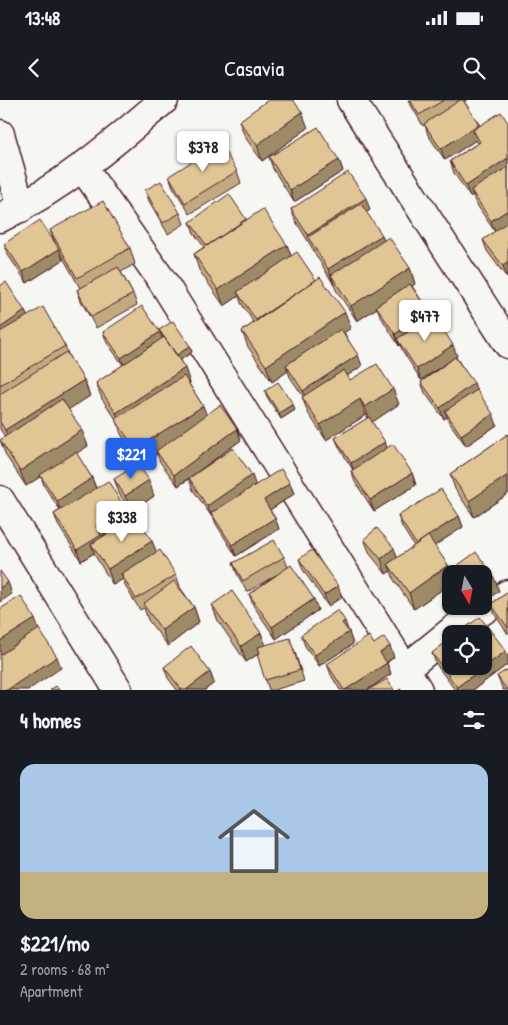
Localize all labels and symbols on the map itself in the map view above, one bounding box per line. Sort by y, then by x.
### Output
pin: $378 [173,130,233,173]
pin: $477 [395,300,455,342]
pin: $221 [101,438,161,480]
pin: $338 [92,500,152,543]
north arrow [442,565,492,615]

